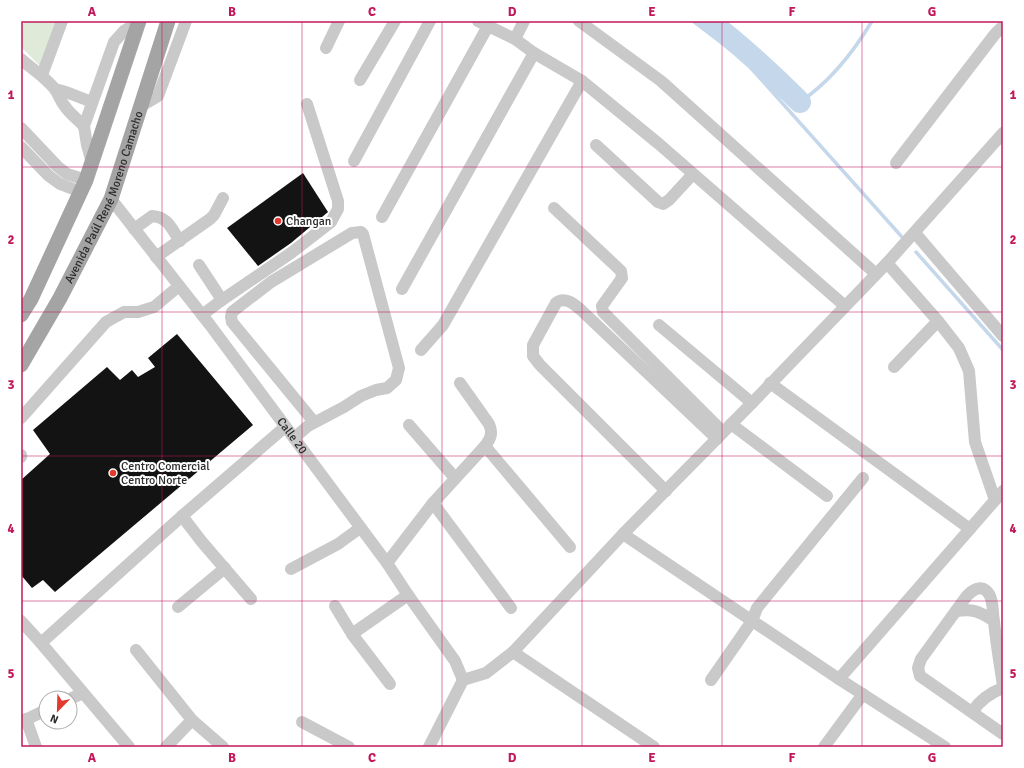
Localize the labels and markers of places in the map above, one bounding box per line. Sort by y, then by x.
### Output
place label: Changan [286,214,331,229]
marker: Changan [273,216,283,226]
place label: Centro Comercial Centro Norte [121,459,210,488]
marker: Centro Comercial Centro Norte [108,468,118,478]

